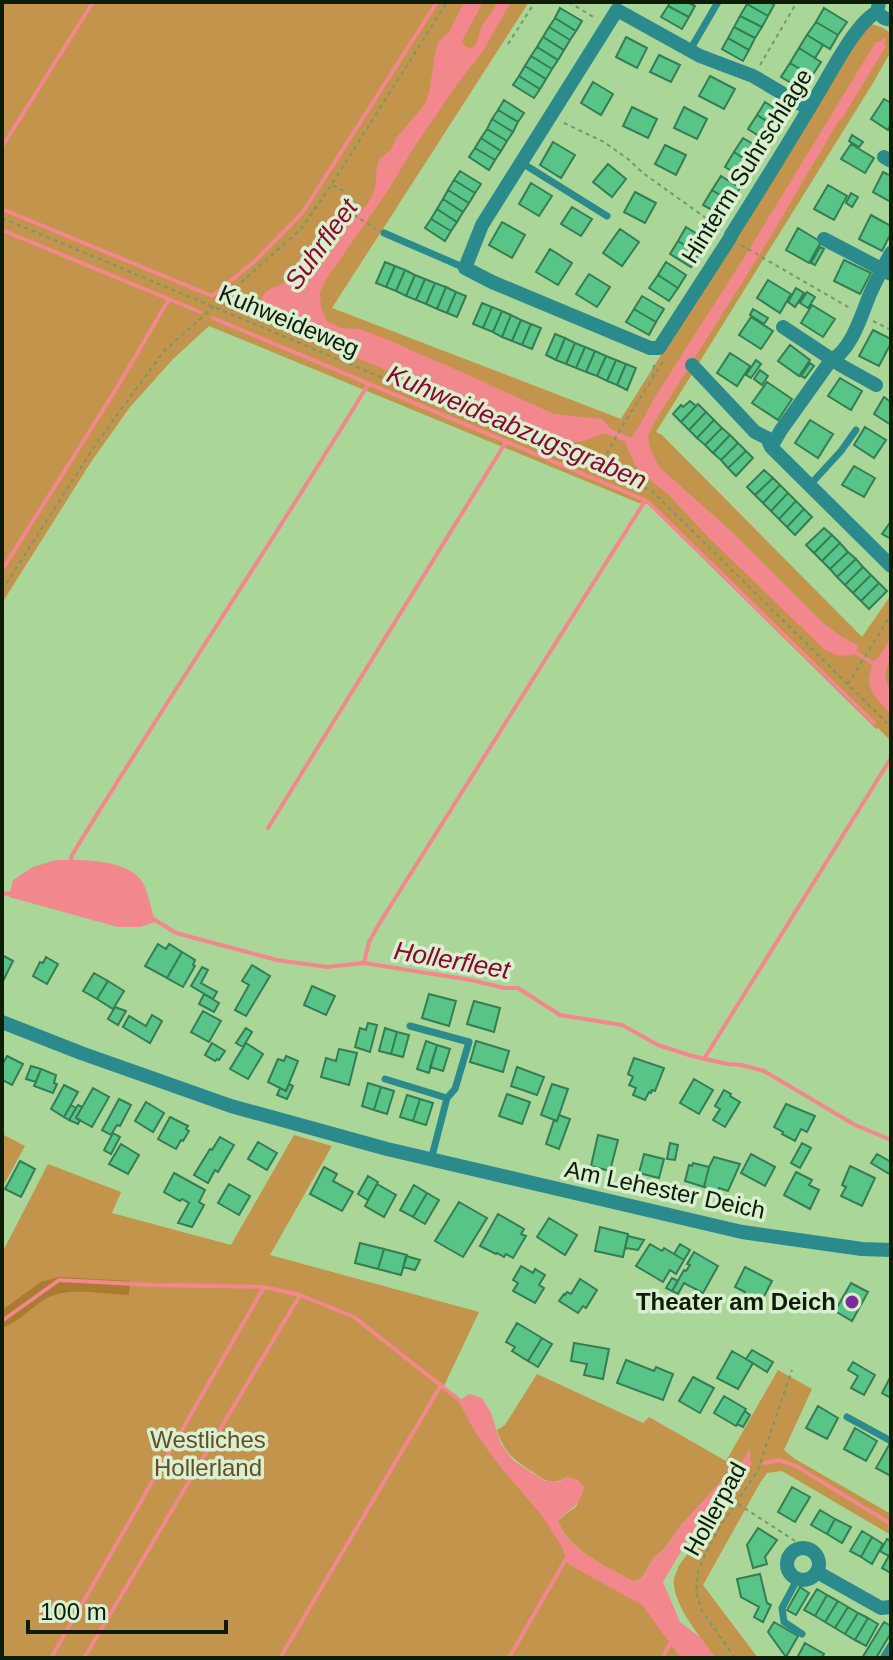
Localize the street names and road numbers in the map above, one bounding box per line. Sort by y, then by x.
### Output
street label: Hinterm Suhrschlage [676,64,817,268]
street label: Kuhweideweg [215,279,363,362]
street label: Am Lehester Deich [562,1155,768,1224]
street label: Hollerpad [678,1457,751,1560]

